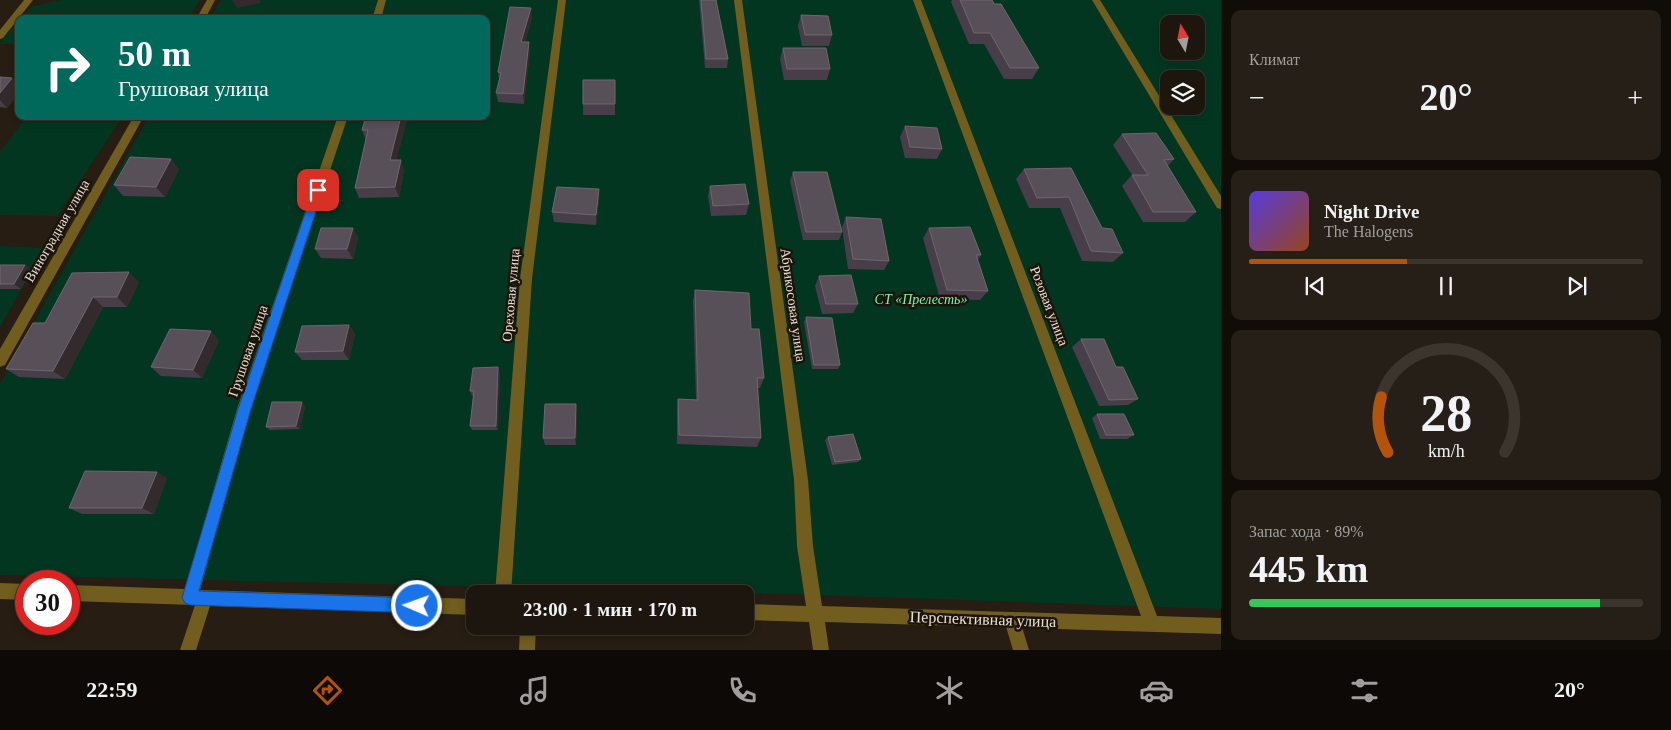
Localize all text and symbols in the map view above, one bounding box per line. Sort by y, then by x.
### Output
north arrow [1160,15,1205,60]
map controls [1160,15,1205,115]
icon: right [35,35,100,100]
text: 50 m [118,35,191,74]
text: Климат [1249,51,1300,68]
button: layers [1160,70,1205,115]
text: Грушовая улица [118,76,269,101]
text: 20° [1419,76,1473,118]
text: − [1249,82,1265,113]
text: + [1627,82,1643,113]
pin [297,169,339,211]
icon: arrive [304,176,332,204]
street label: Виноградная улица [22,177,93,285]
text: Night Drive [1324,201,1420,222]
text: The Halogens [1324,223,1413,240]
street label: Ореховая улица [499,247,523,342]
street label: Абрикосовая улица [778,247,809,364]
street label: Розовая улица [1027,264,1071,349]
icon: previous [1301,272,1329,300]
icon: pause [1432,272,1460,300]
icon: next [1563,272,1591,300]
park label: СТ «Прелесть» [875,292,967,307]
street label: Грушовая улица [225,302,271,399]
text: 28 [1420,385,1472,442]
text: km/h [1428,441,1464,461]
text: Запас хода · 89% [1249,523,1364,540]
text: 445 km [1249,548,1368,590]
speed limit sign: 30 [15,570,80,635]
position arrow [390,579,442,631]
text: 23:00 · 1 мин · 170 m [523,599,697,620]
street label: Перспективная улица [909,608,1057,631]
icon: directions [310,673,345,708]
icon: music [517,673,552,708]
icon: phone [725,673,760,708]
icon: climate [932,673,967,708]
icon: car [1139,673,1174,708]
icon: filters [1347,673,1382,708]
text: 22:59 [86,677,138,702]
text: 20° [1554,677,1585,702]

